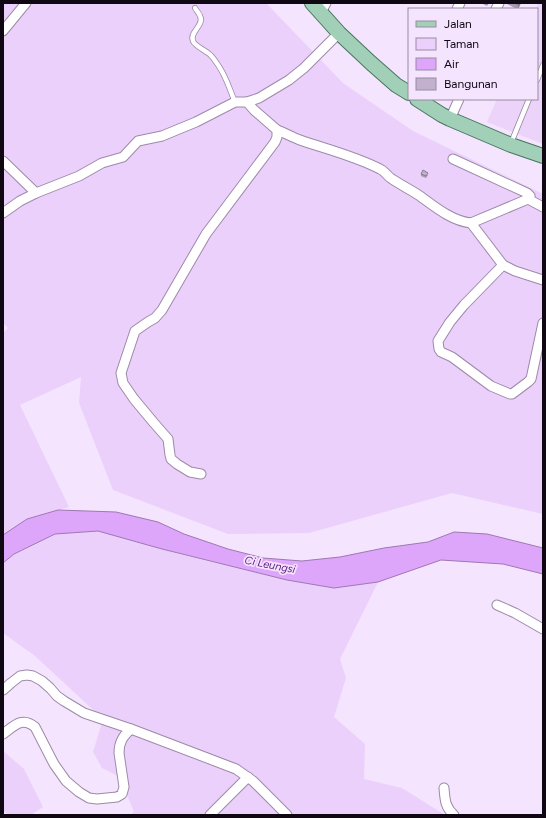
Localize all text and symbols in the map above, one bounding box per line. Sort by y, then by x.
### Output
legend [408,8,538,100]
text: Jalan [444,17,472,31]
text: Taman [444,37,479,51]
text: Air [444,57,459,71]
text: Bangunan [444,77,498,91]
water label: Ci Leungsi [244,554,297,576]

